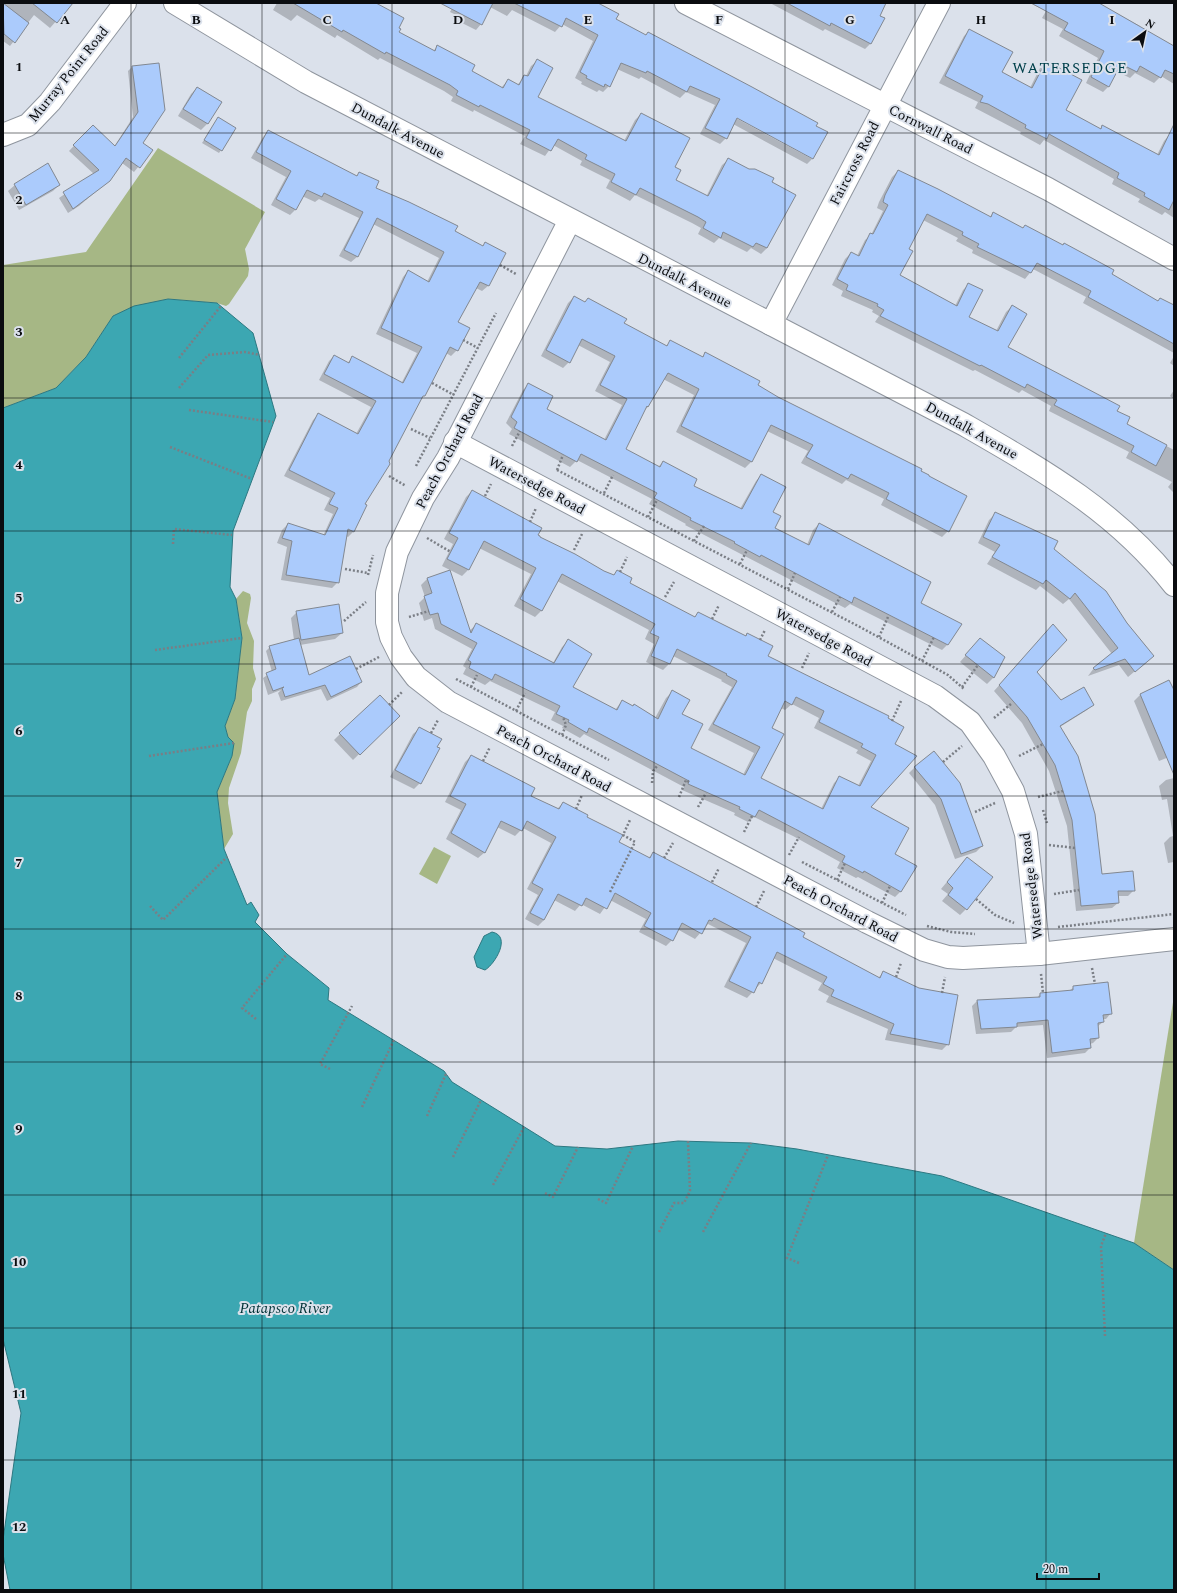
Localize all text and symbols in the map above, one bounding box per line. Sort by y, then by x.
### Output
text: A [60,10,70,30]
text: B [191,10,201,30]
text: C [322,10,332,30]
text: D [453,10,463,30]
text: E [584,10,593,30]
text: F [715,10,723,30]
text: G [845,10,855,30]
text: H [976,10,987,30]
text: I [1109,10,1115,30]
north arrow [1125,12,1165,52]
text: N [1142,14,1159,34]
street label: Murray Point Road [23,22,114,127]
text: 1 [15,57,23,77]
district label: WATERSEDGE [1012,57,1128,80]
street label: Dundalk Avenue [347,97,448,164]
street label: Cornwall Road [885,99,977,160]
street label: Faircross Road [824,117,885,209]
text: 2 [15,190,23,210]
street label: Dundalk Avenue [634,248,736,313]
text: 3 [15,322,23,342]
street label: Peach Orchard Road [410,390,489,513]
street label: Dundalk Avenue [922,396,1022,465]
street label: Watersedge Road [484,451,589,520]
text: 4 [15,455,23,475]
text: 5 [15,588,23,608]
street label: Watersedge Road [771,603,876,672]
street label: Peach Orchard Road [492,719,615,798]
text: 6 [15,721,23,741]
street label: Watersedge Road [1014,831,1048,941]
text: 7 [15,853,23,873]
street label: Peach Orchard Road [779,869,902,948]
text: 8 [15,986,23,1006]
text: 9 [15,1119,23,1139]
text: 10 [12,1252,26,1272]
water label: Patapsco River [239,1297,331,1320]
text: 11 [12,1384,26,1404]
text: 12 [12,1517,26,1537]
scale bar [1037,1555,1099,1581]
text: 20 m [1043,1560,1068,1579]

